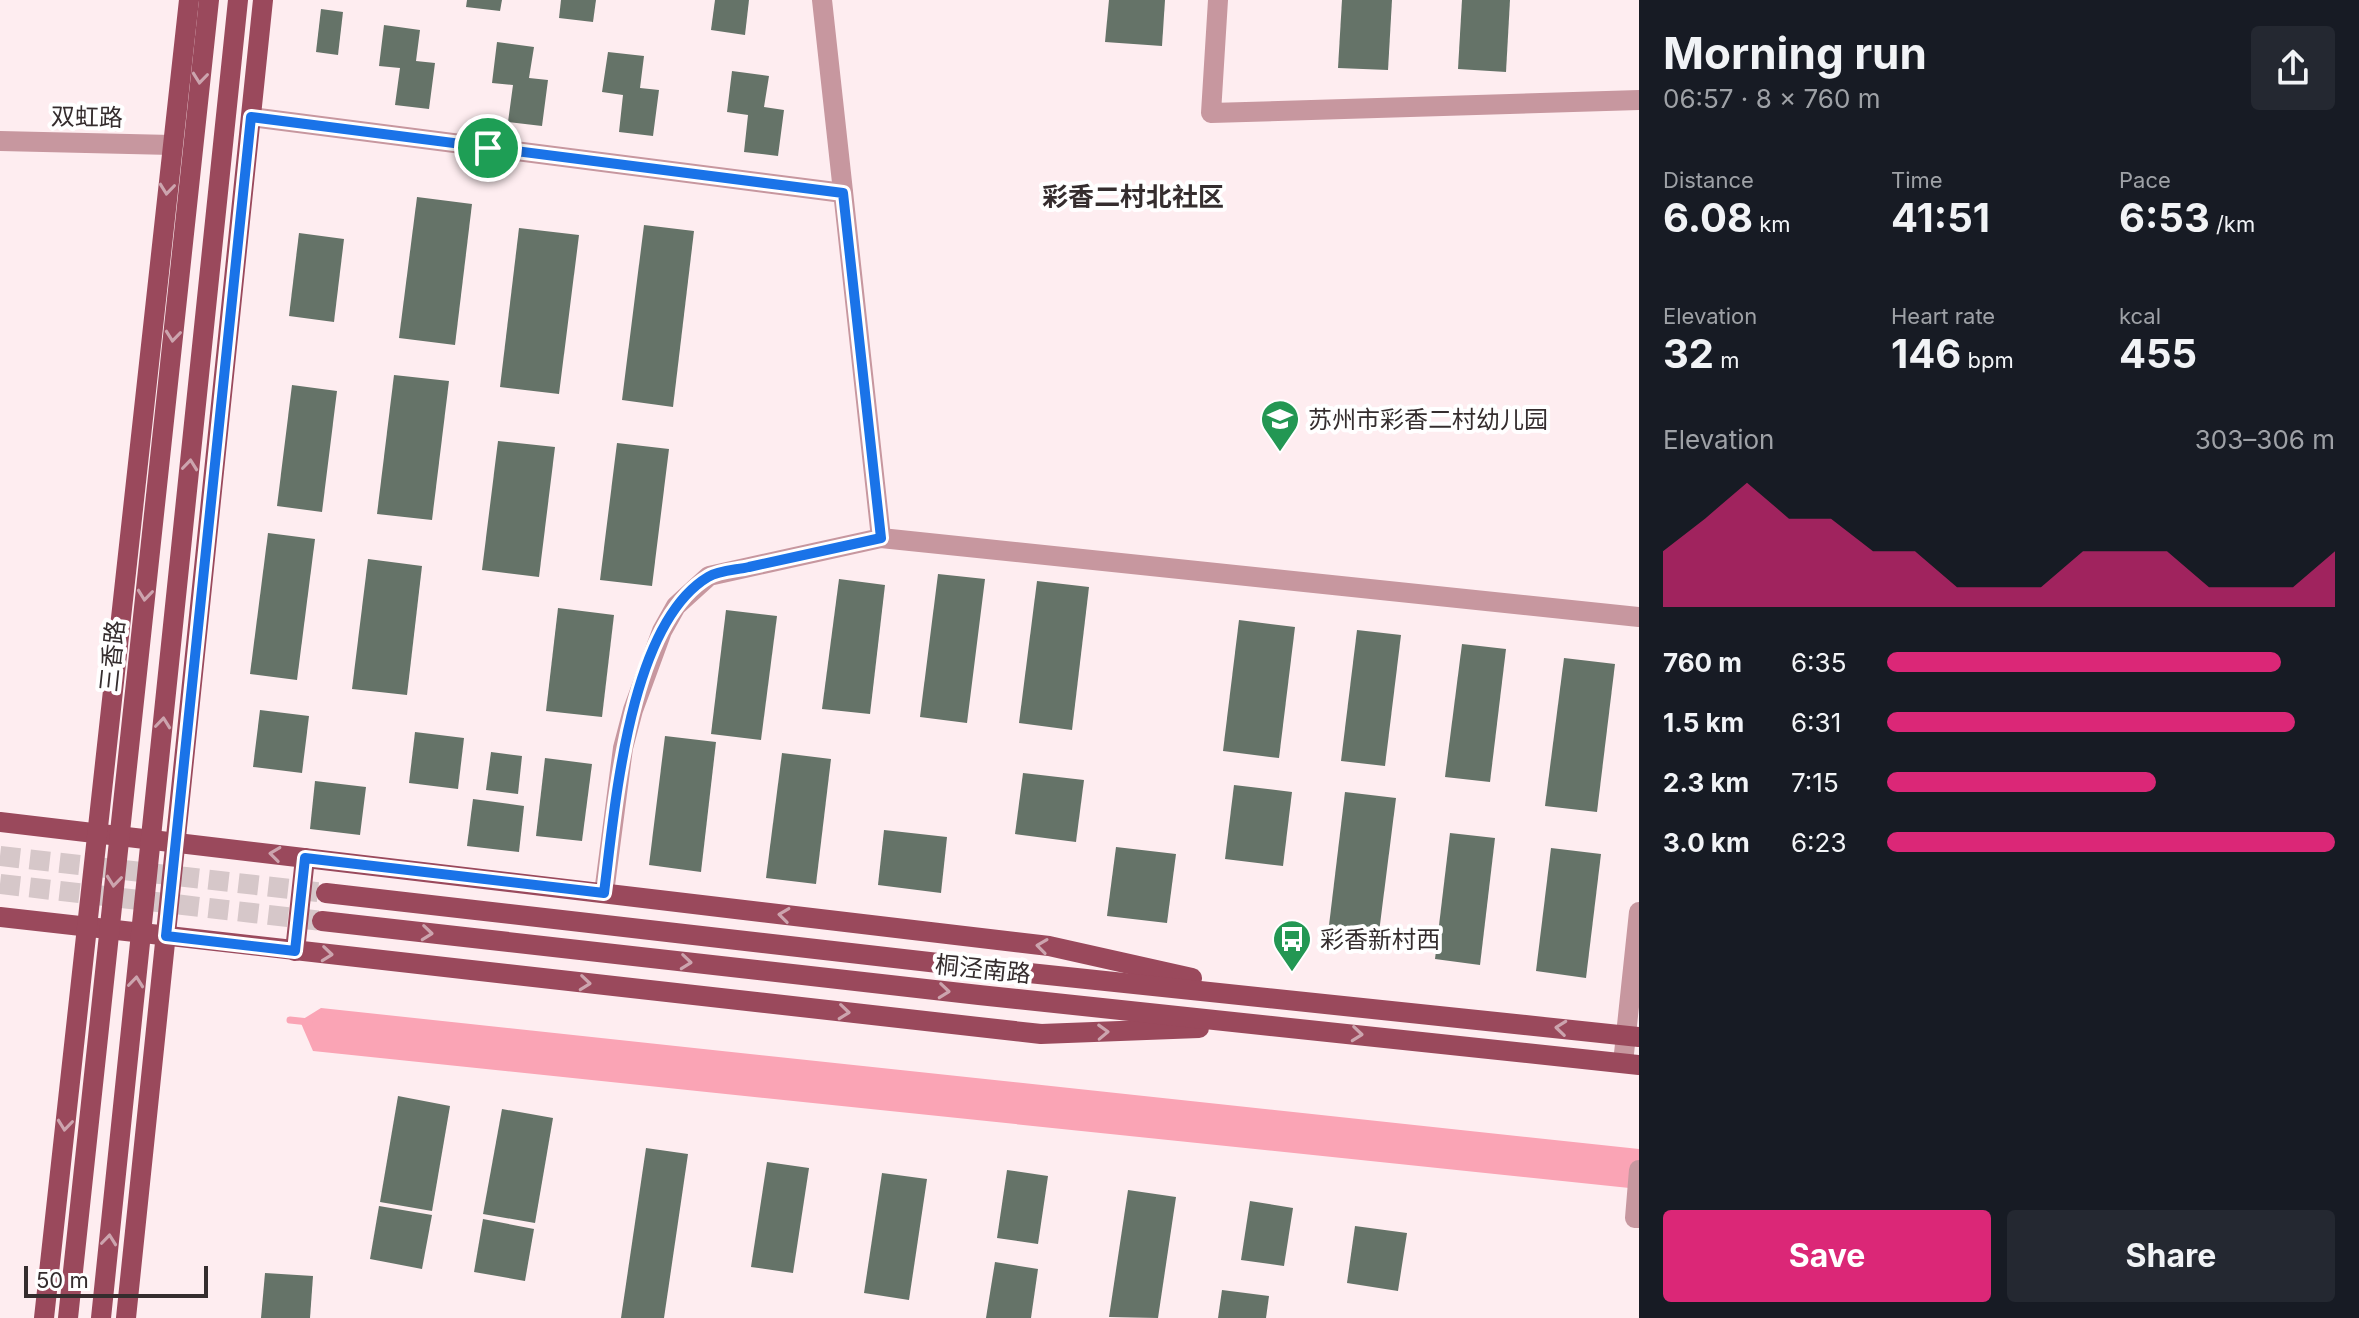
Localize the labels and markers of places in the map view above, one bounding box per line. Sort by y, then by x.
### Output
pin [454,114,522,182]
school or university icon: 苏州市彩香二村幼儿园 [1259,398,1301,453]
place label: 苏州市彩香二村幼儿园 [1308,405,1548,434]
bus stop icon: 彩香新村西 [1271,918,1313,973]
place label: 彩香新村西 [1320,925,1440,954]

